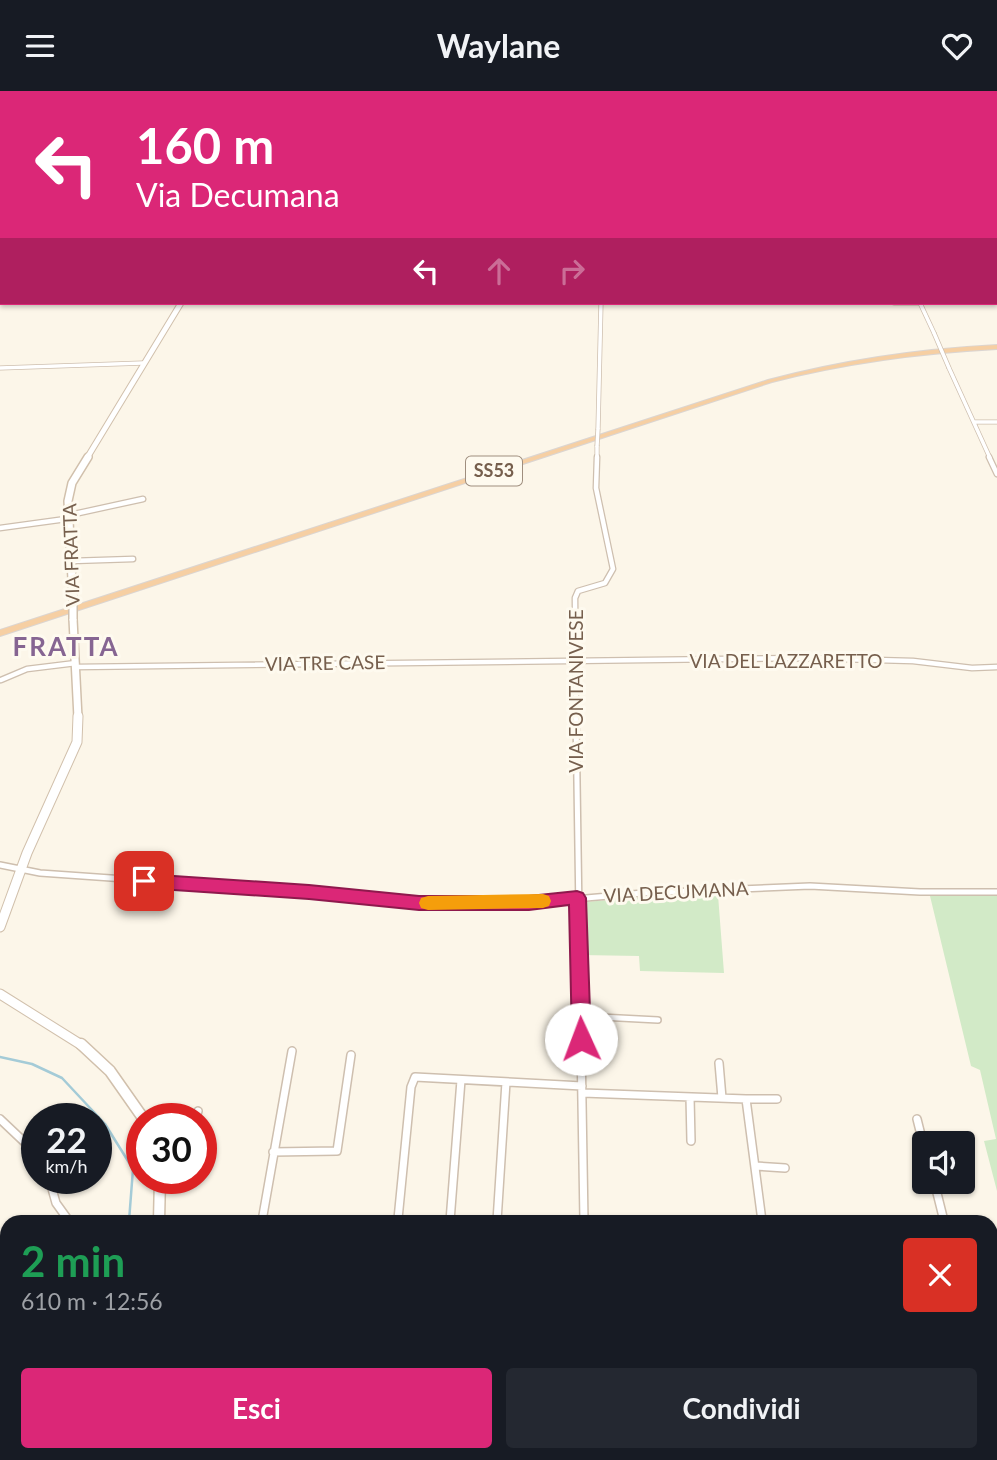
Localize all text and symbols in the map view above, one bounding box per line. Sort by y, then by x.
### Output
text: Waylane [437,26,560,65]
icon: menu [21,27,59,65]
icon: heart [938,27,976,65]
text: 160 m [136,116,274,174]
icon: left [21,119,112,210]
text: Via Decumana [136,175,340,214]
icon: left [407,252,445,290]
icon: ahead [480,252,518,290]
icon: right [553,252,591,290]
road number: SS53 [466,457,522,485]
street label: VIA FRATTA [57,503,84,607]
street label: VIA FONTANIVESE [564,609,587,773]
district label: FRATTA [12,630,120,662]
street label: VIA DEL LAZZARETTO [689,649,883,672]
street label: VIA TRE CASE [265,650,385,675]
pin [114,851,174,911]
icon: arrive [125,862,163,900]
street label: VIA DECUMANA [603,876,749,907]
position arrow [544,1002,618,1076]
speed limit sign: 30 [126,1103,217,1194]
text: 22 [46,1118,87,1160]
map controls [912,1131,975,1194]
button: sound [912,1131,975,1194]
text: km/h [45,1155,88,1177]
text: 2 min [21,1236,125,1286]
button: close [903,1238,977,1312]
text: 610 m · 12:56 [21,1287,163,1315]
button: Esci [21,1368,492,1448]
button: Condividi [506,1368,977,1448]

